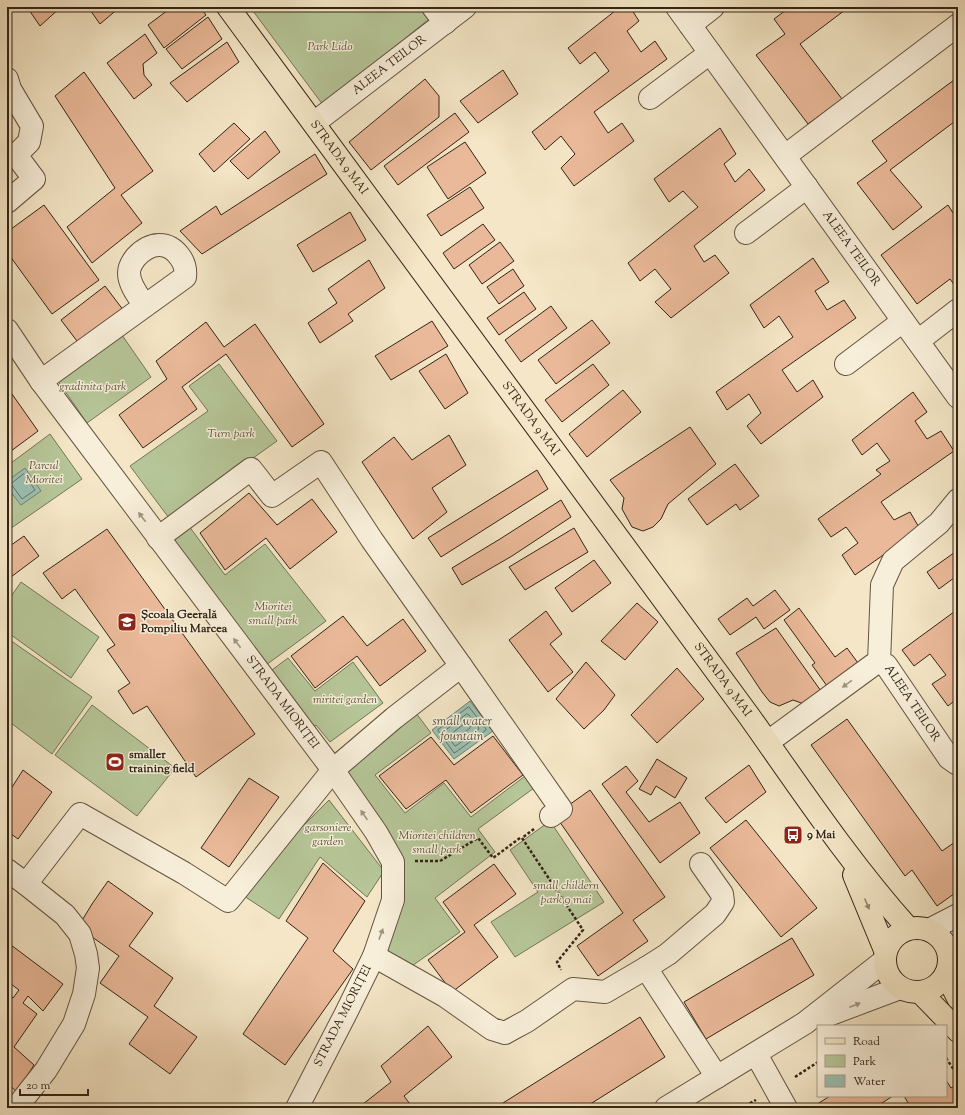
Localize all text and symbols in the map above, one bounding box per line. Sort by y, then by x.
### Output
street label: ALEEA TEILOR [348,30,431,100]
park label: Park Lido [307,38,353,56]
street label: STRADA 9 MAI [305,117,372,199]
street label: ALEEA TEILOR [818,207,885,291]
park label: gradinita park [59,378,127,396]
street label: STRADA 9 MAI [497,378,564,460]
park label: Turn park [207,425,255,443]
park label: Parcul Mioritei [25,457,63,489]
one-way arrow [138,511,146,522]
park label: Mioritei small park [248,598,298,630]
place label: Școala Geerală Pompiliu Marcea [140,606,228,638]
school or university icon: Școala Geerală Pompiliu Marcea [116,611,138,633]
one-way arrow [233,638,241,648]
street label: STRADA 9 MAI [689,639,756,721]
street label: STRADA MIORIȚEI [241,652,323,753]
street label: ALEEA TEILOR [879,661,945,746]
one-way arrow [842,680,852,688]
park label: miritei garden [313,691,378,709]
water label: small water fountain [432,713,492,746]
place label: smaller training field [129,746,195,778]
sports icon: smaller training field [104,751,126,773]
one-way arrow [360,809,369,820]
park label: garsoniere garden [304,819,351,851]
bus stop icon: 9 Mai [782,824,804,846]
place label: 9 Mai [807,826,836,844]
park label: Mioritei children small park [398,827,476,859]
park label: small childern park 9 mai [533,877,600,909]
one-way arrow [864,899,870,911]
one-way arrow [378,928,384,940]
street label: STRADA MIORIȚEI [309,962,377,1070]
one-way arrow [850,1001,862,1007]
legend [817,1025,947,1097]
text: Road [853,1033,880,1051]
text: Park [853,1053,876,1071]
scale bar [20,1071,88,1097]
text: Water [853,1073,886,1091]
text: 20 m [26,1077,51,1095]

